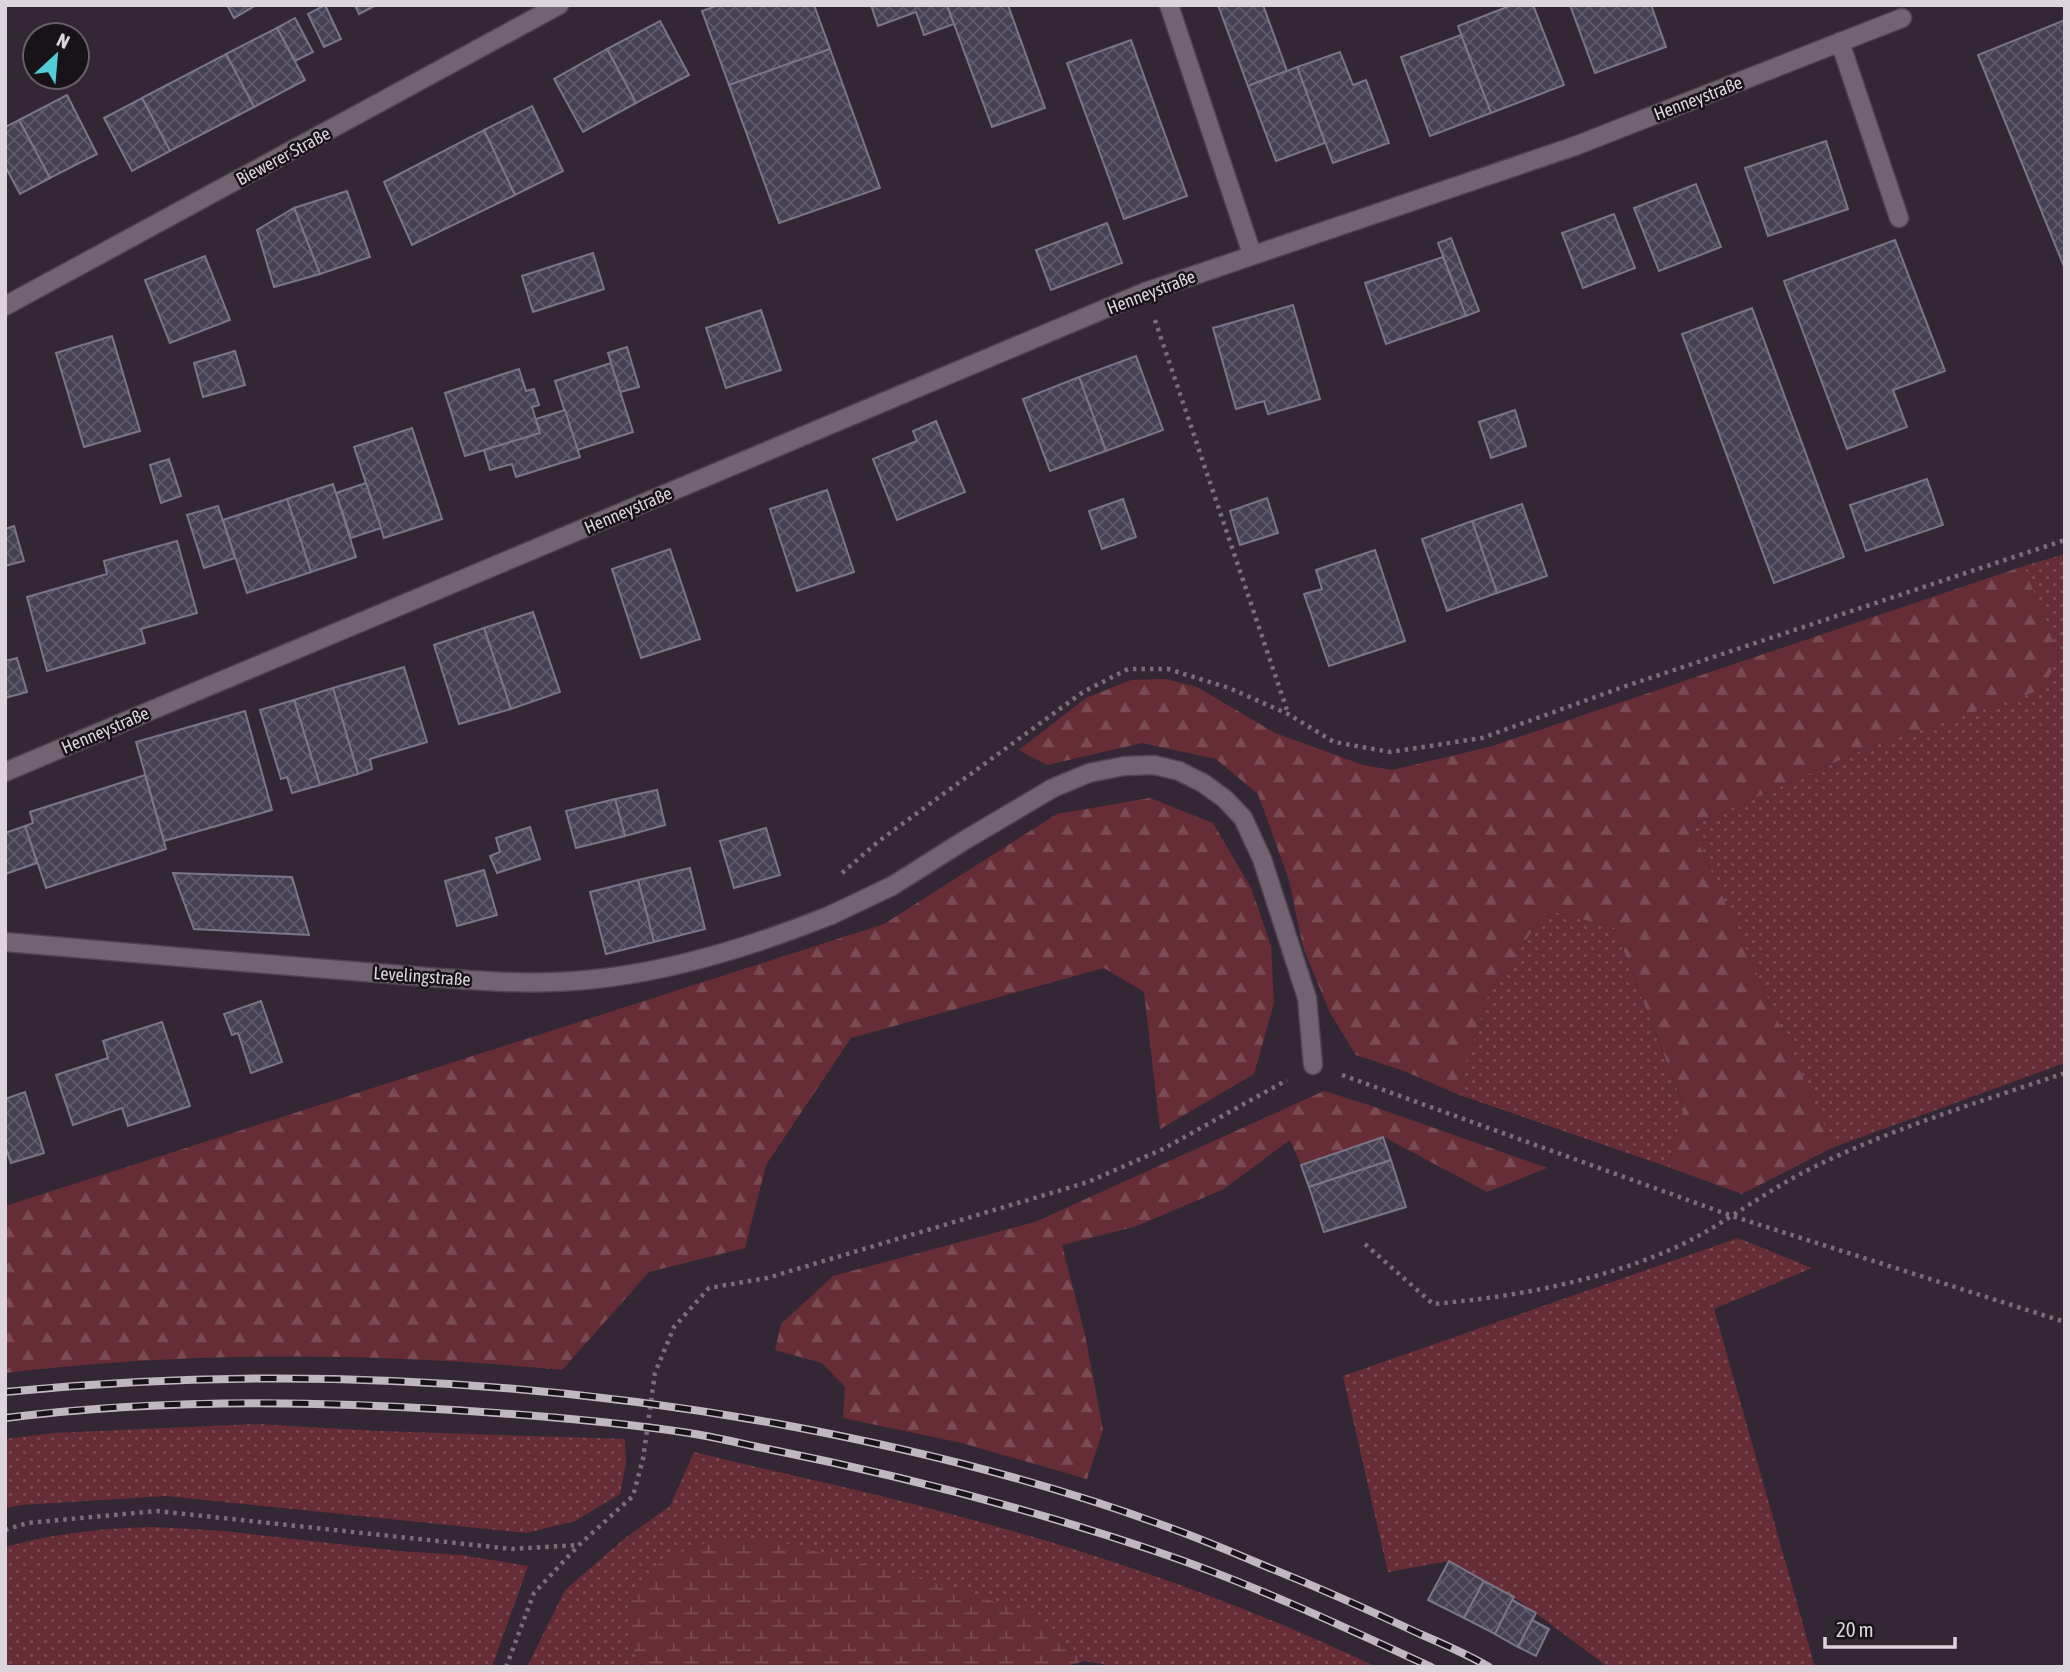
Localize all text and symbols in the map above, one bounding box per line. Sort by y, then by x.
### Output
north arrow [21,21,91,91]
text: N [54,28,73,53]
street label: Henneystraße [1651,72,1745,124]
street label: Biewerer Straße [232,122,334,190]
street label: Henneystraße [1104,266,1198,318]
street label: Henneystraße [581,482,675,538]
street label: Henneystraße [58,702,152,758]
street label: Levelingstraße [373,962,471,990]
scale bar [1825,1606,1954,1650]
text: 20 m [1836,1617,1874,1641]

